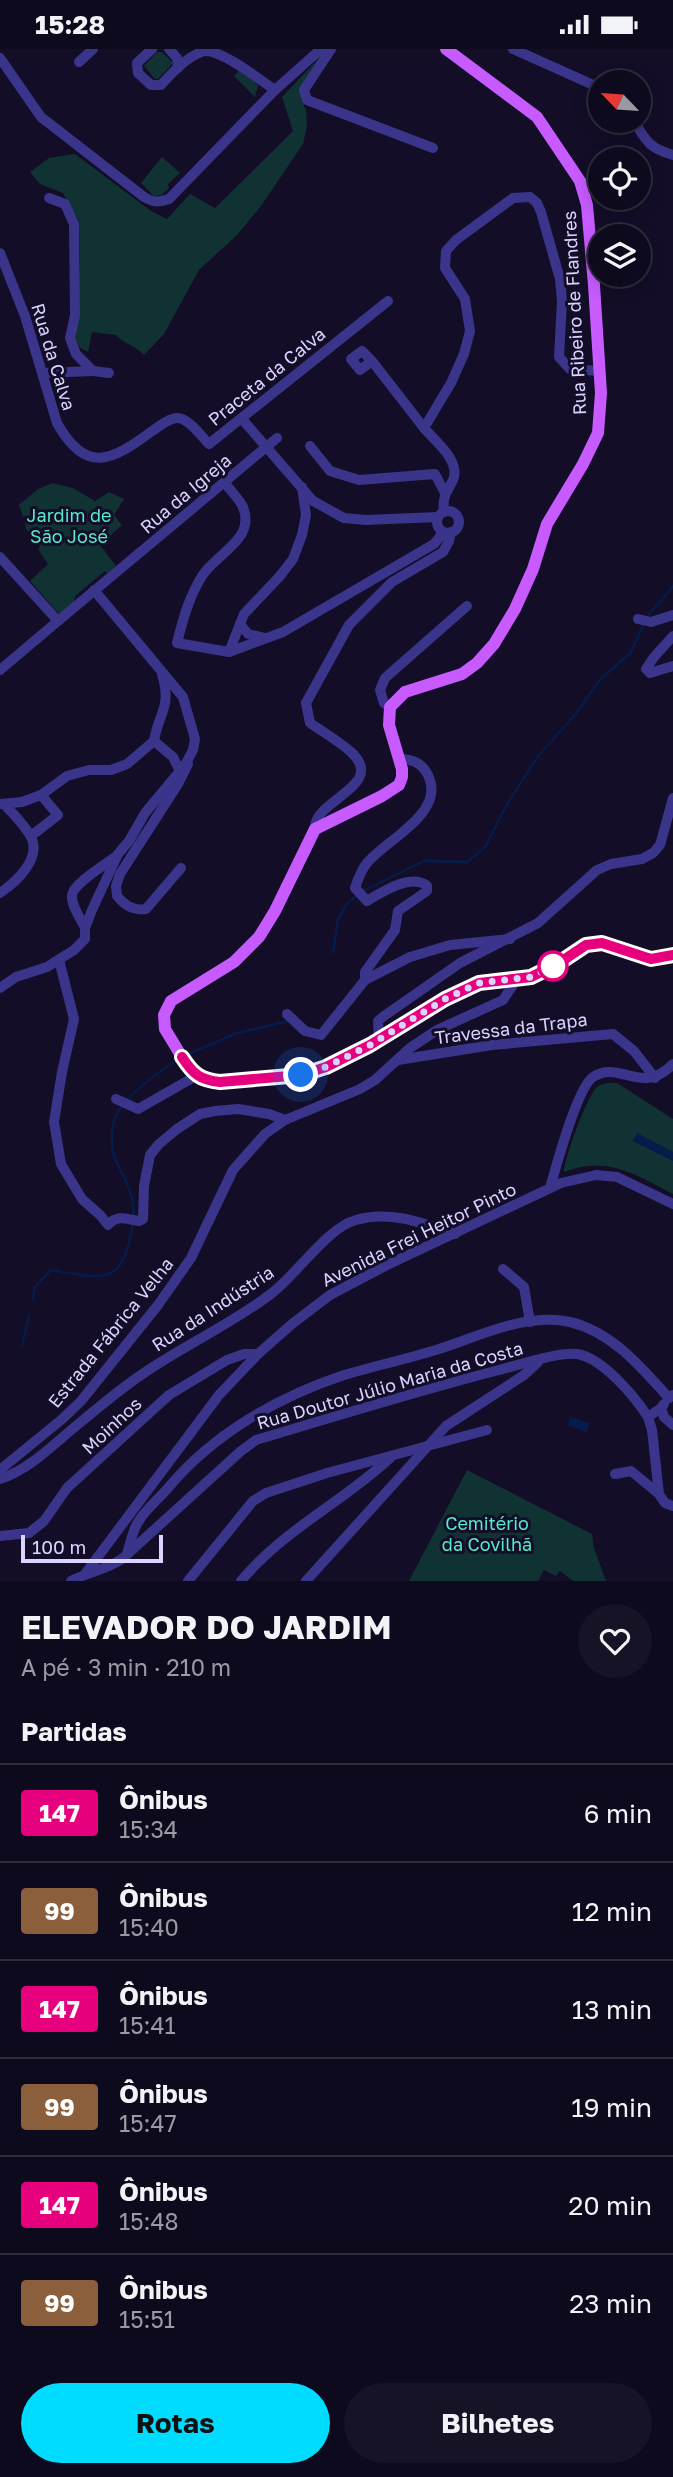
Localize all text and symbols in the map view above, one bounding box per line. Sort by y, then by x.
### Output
text: 15:28 [35,9,105,40]
north arrow [588,70,651,133]
map controls [588,70,651,287]
button: locate [588,147,651,210]
street label: Rua Ribeiro de Flandres [558,210,590,416]
button: layers [588,224,651,287]
street label: Rua da Calva [27,301,81,413]
street label: Praceta da Calva [203,322,329,430]
street label: Rua da Igreja [135,449,235,538]
park label: Jardim de São José [27,504,111,547]
unlabelled marker [538,951,568,981]
street label: Travessa da Trapa [433,1008,588,1048]
your location [283,1057,318,1092]
street label: Avenida Frei Heitor Pinto [318,1177,520,1291]
street label: Estrada Fábrica Velha [43,1253,178,1412]
street label: Rua da Indústria [147,1261,277,1356]
street label: Rua Doutor Júlio Maria da Costa [254,1336,525,1434]
street label: Moinhos [77,1392,146,1458]
park label: Cemitério da Covilhã [442,1512,532,1555]
scale bar [21,1532,163,1564]
text: 100 m [32,1535,86,1558]
button: heart [578,1604,652,1678]
text: ELEVADOR DO JARDIM [21,1607,392,1646]
text: A pé · 3 min · 210 m [21,1653,231,1681]
text: Partidas [21,1716,127,1747]
text: Ônibus [119,1784,208,1815]
text: 147 [39,1798,80,1827]
text: 6 min [584,1798,652,1829]
text: 15:34 [119,1815,178,1843]
text: Ônibus [119,1882,208,1913]
text: 99 [44,1896,75,1925]
text: 12 min [572,1896,652,1927]
text: 15:40 [119,1913,179,1941]
text: Ônibus [119,1980,208,2011]
text: 147 [39,1994,80,2023]
text: 13 min [572,1994,652,2025]
text: 15:41 [119,2011,176,2039]
text: Ônibus [119,2078,208,2109]
text: 99 [44,2092,75,2121]
text: 19 min [571,2092,652,2123]
text: 15:47 [119,2109,177,2137]
text: Ônibus [119,2176,208,2207]
text: 147 [39,2190,80,2219]
text: 20 min [568,2190,652,2221]
text: 15:48 [119,2207,178,2235]
text: Ônibus [119,2274,208,2305]
text: 99 [44,2288,75,2317]
text: 23 min [569,2288,652,2319]
text: 15:51 [119,2305,175,2333]
button: Rotas [21,2383,330,2463]
button: Bilhetes [344,2383,652,2463]

